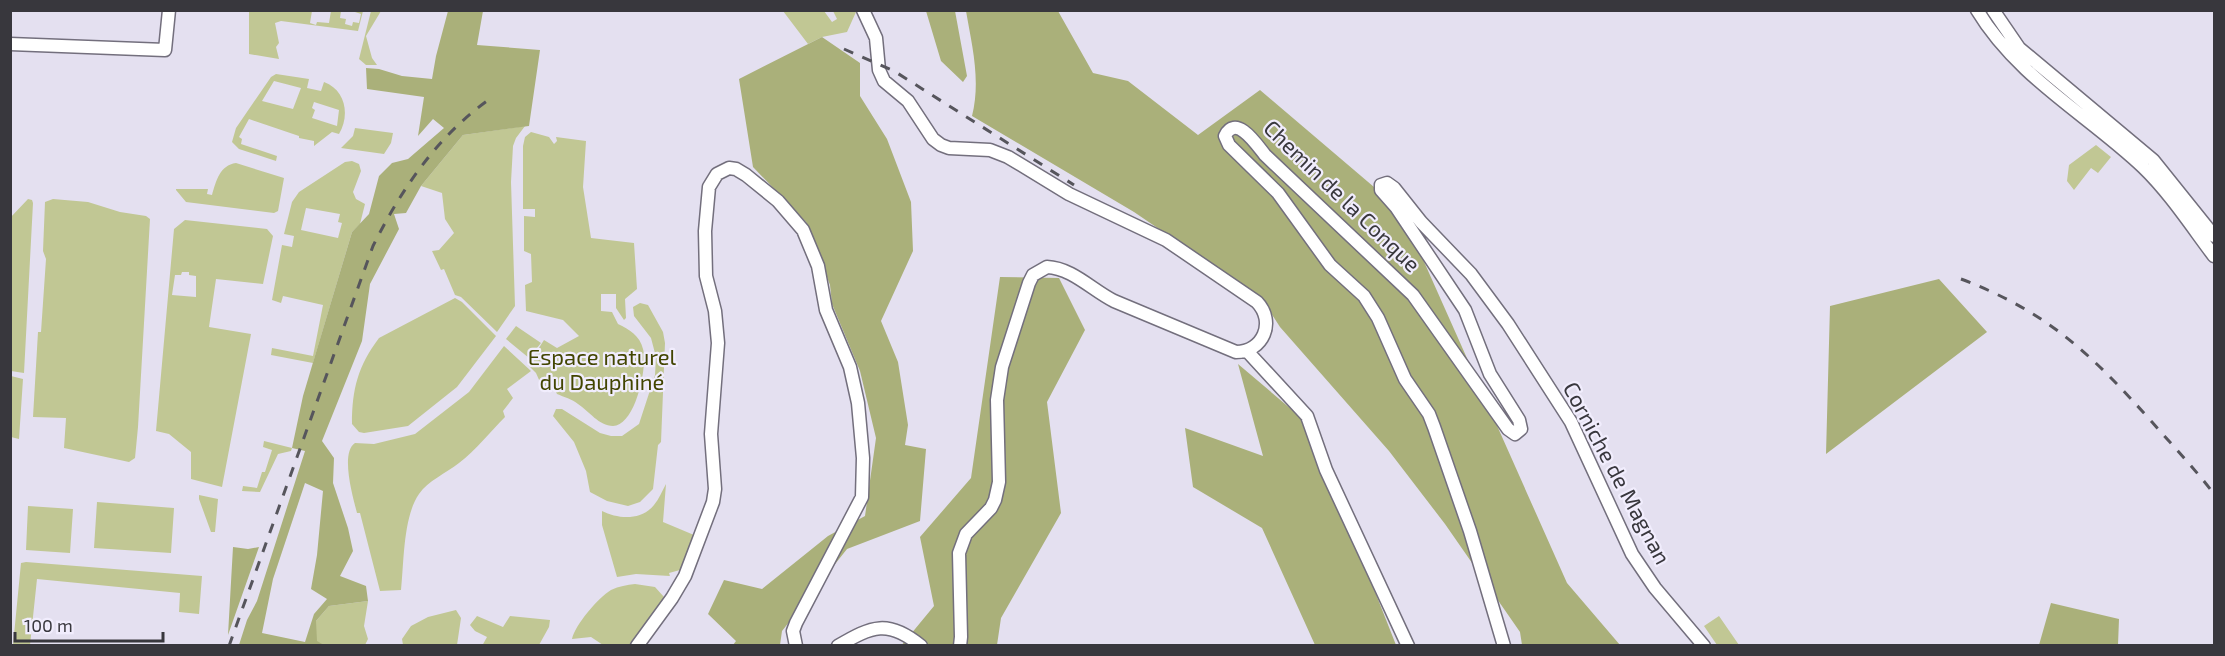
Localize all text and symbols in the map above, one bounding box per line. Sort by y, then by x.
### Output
street label: Chemin de la Conque [1259,114,1426,277]
park label: Espace naturel du Dauphiné [528,343,677,394]
street label: Corniche de Magnan [1559,377,1677,568]
scale bar [15,605,164,643]
text: 100 m [24,614,73,636]

